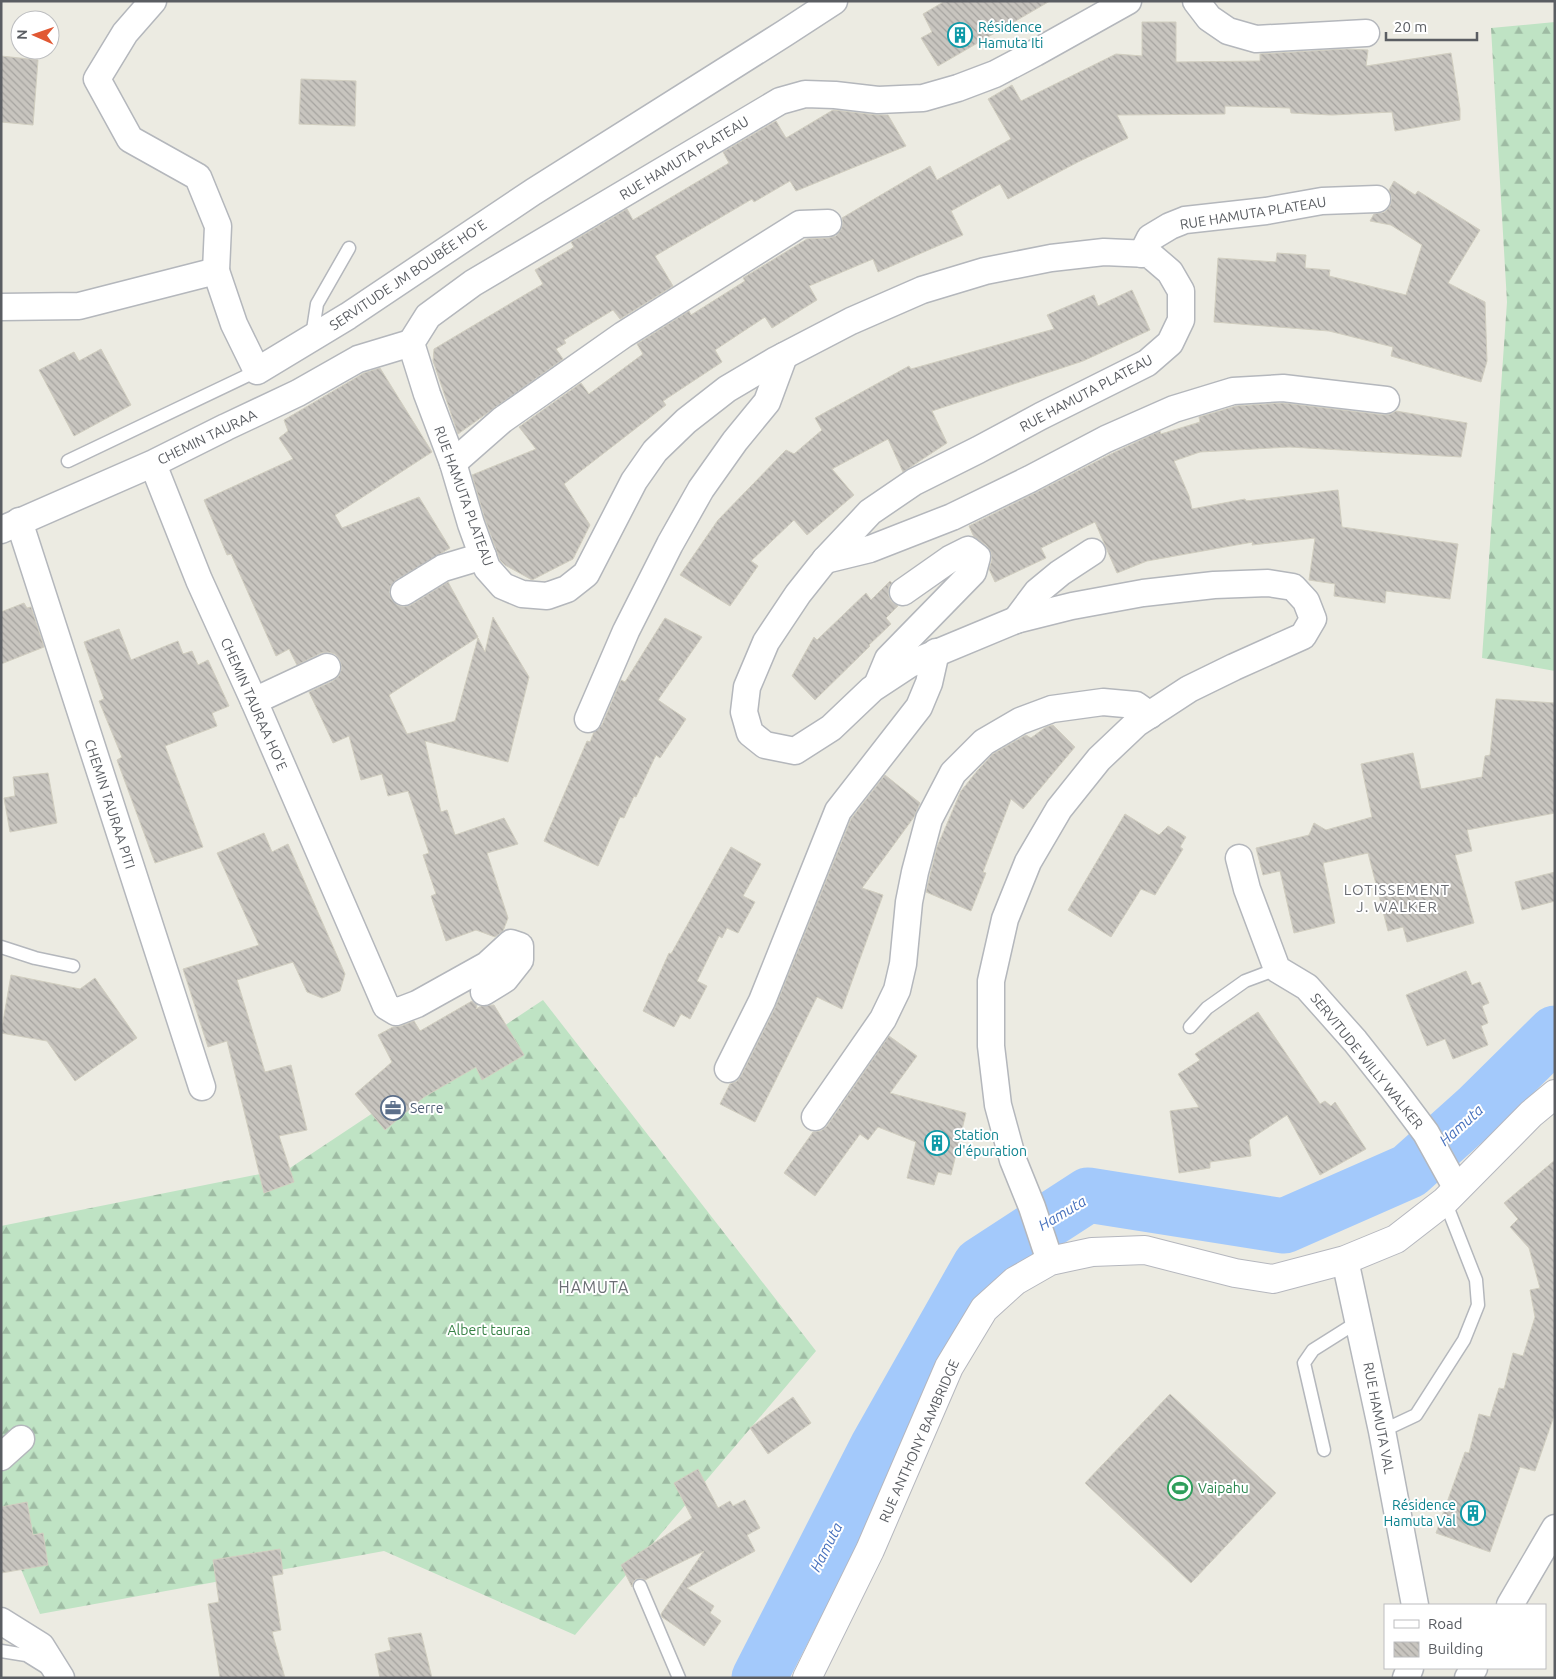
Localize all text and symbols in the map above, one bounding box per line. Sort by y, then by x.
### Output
north arrow [10,10,60,60]
scale bar [1386,10,1477,42]
text: 20 m [1394,18,1427,35]
place label: Résidence Hamuta Iti [978,19,1043,51]
building icon: Résidence Hamuta Iti [947,22,973,48]
text: N [14,29,30,40]
street label: RUE HAMUTA PLATEAU [616,113,752,203]
street label: RUE HAMUTA PLATEAU [1179,194,1327,232]
street label: SERVITUDE JM BOUBÉE HO'E [326,216,490,334]
street label: RUE HAMUTA PLATEAU [1017,351,1155,435]
street label: CHEMIN TAURAA [155,406,259,468]
street label: RUE HAMUTA PLATEAU [431,424,497,568]
street label: CHEMIN TAURAA HO'E [218,635,291,773]
street label: CHEMIN TAURAA PITI [82,737,138,871]
district label: LOTISSEMENT J. WALKER [1344,881,1450,915]
street label: SERVITUDE WILLY WALKER [1307,990,1427,1132]
office icon: Serre [380,1095,406,1121]
place label: Serre [410,1100,443,1116]
water label: Hamuta [1436,1101,1486,1149]
place label: Station d'épuration [954,1127,1027,1159]
building icon: Station d'épuration [924,1130,950,1156]
water label: Hamuta [1035,1192,1089,1234]
district label: HAMUTA [559,1278,629,1296]
park label: Albert tauraa [447,1322,531,1338]
street label: RUE ANTHONY BAMBRIDGE [876,1357,962,1525]
street label: RUE HAMUTA VAL [1360,1361,1398,1475]
sports icon: Vaipahu [1167,1475,1193,1501]
place label: Vaipahu [1198,1480,1249,1496]
place label: Résidence Hamuta Val [1384,1497,1456,1529]
building icon: Résidence Hamuta Val [1460,1500,1486,1526]
water label: Hamuta [806,1520,846,1574]
legend [1384,1604,1546,1669]
text: Road [1428,1615,1463,1632]
text: Building [1428,1640,1483,1657]

